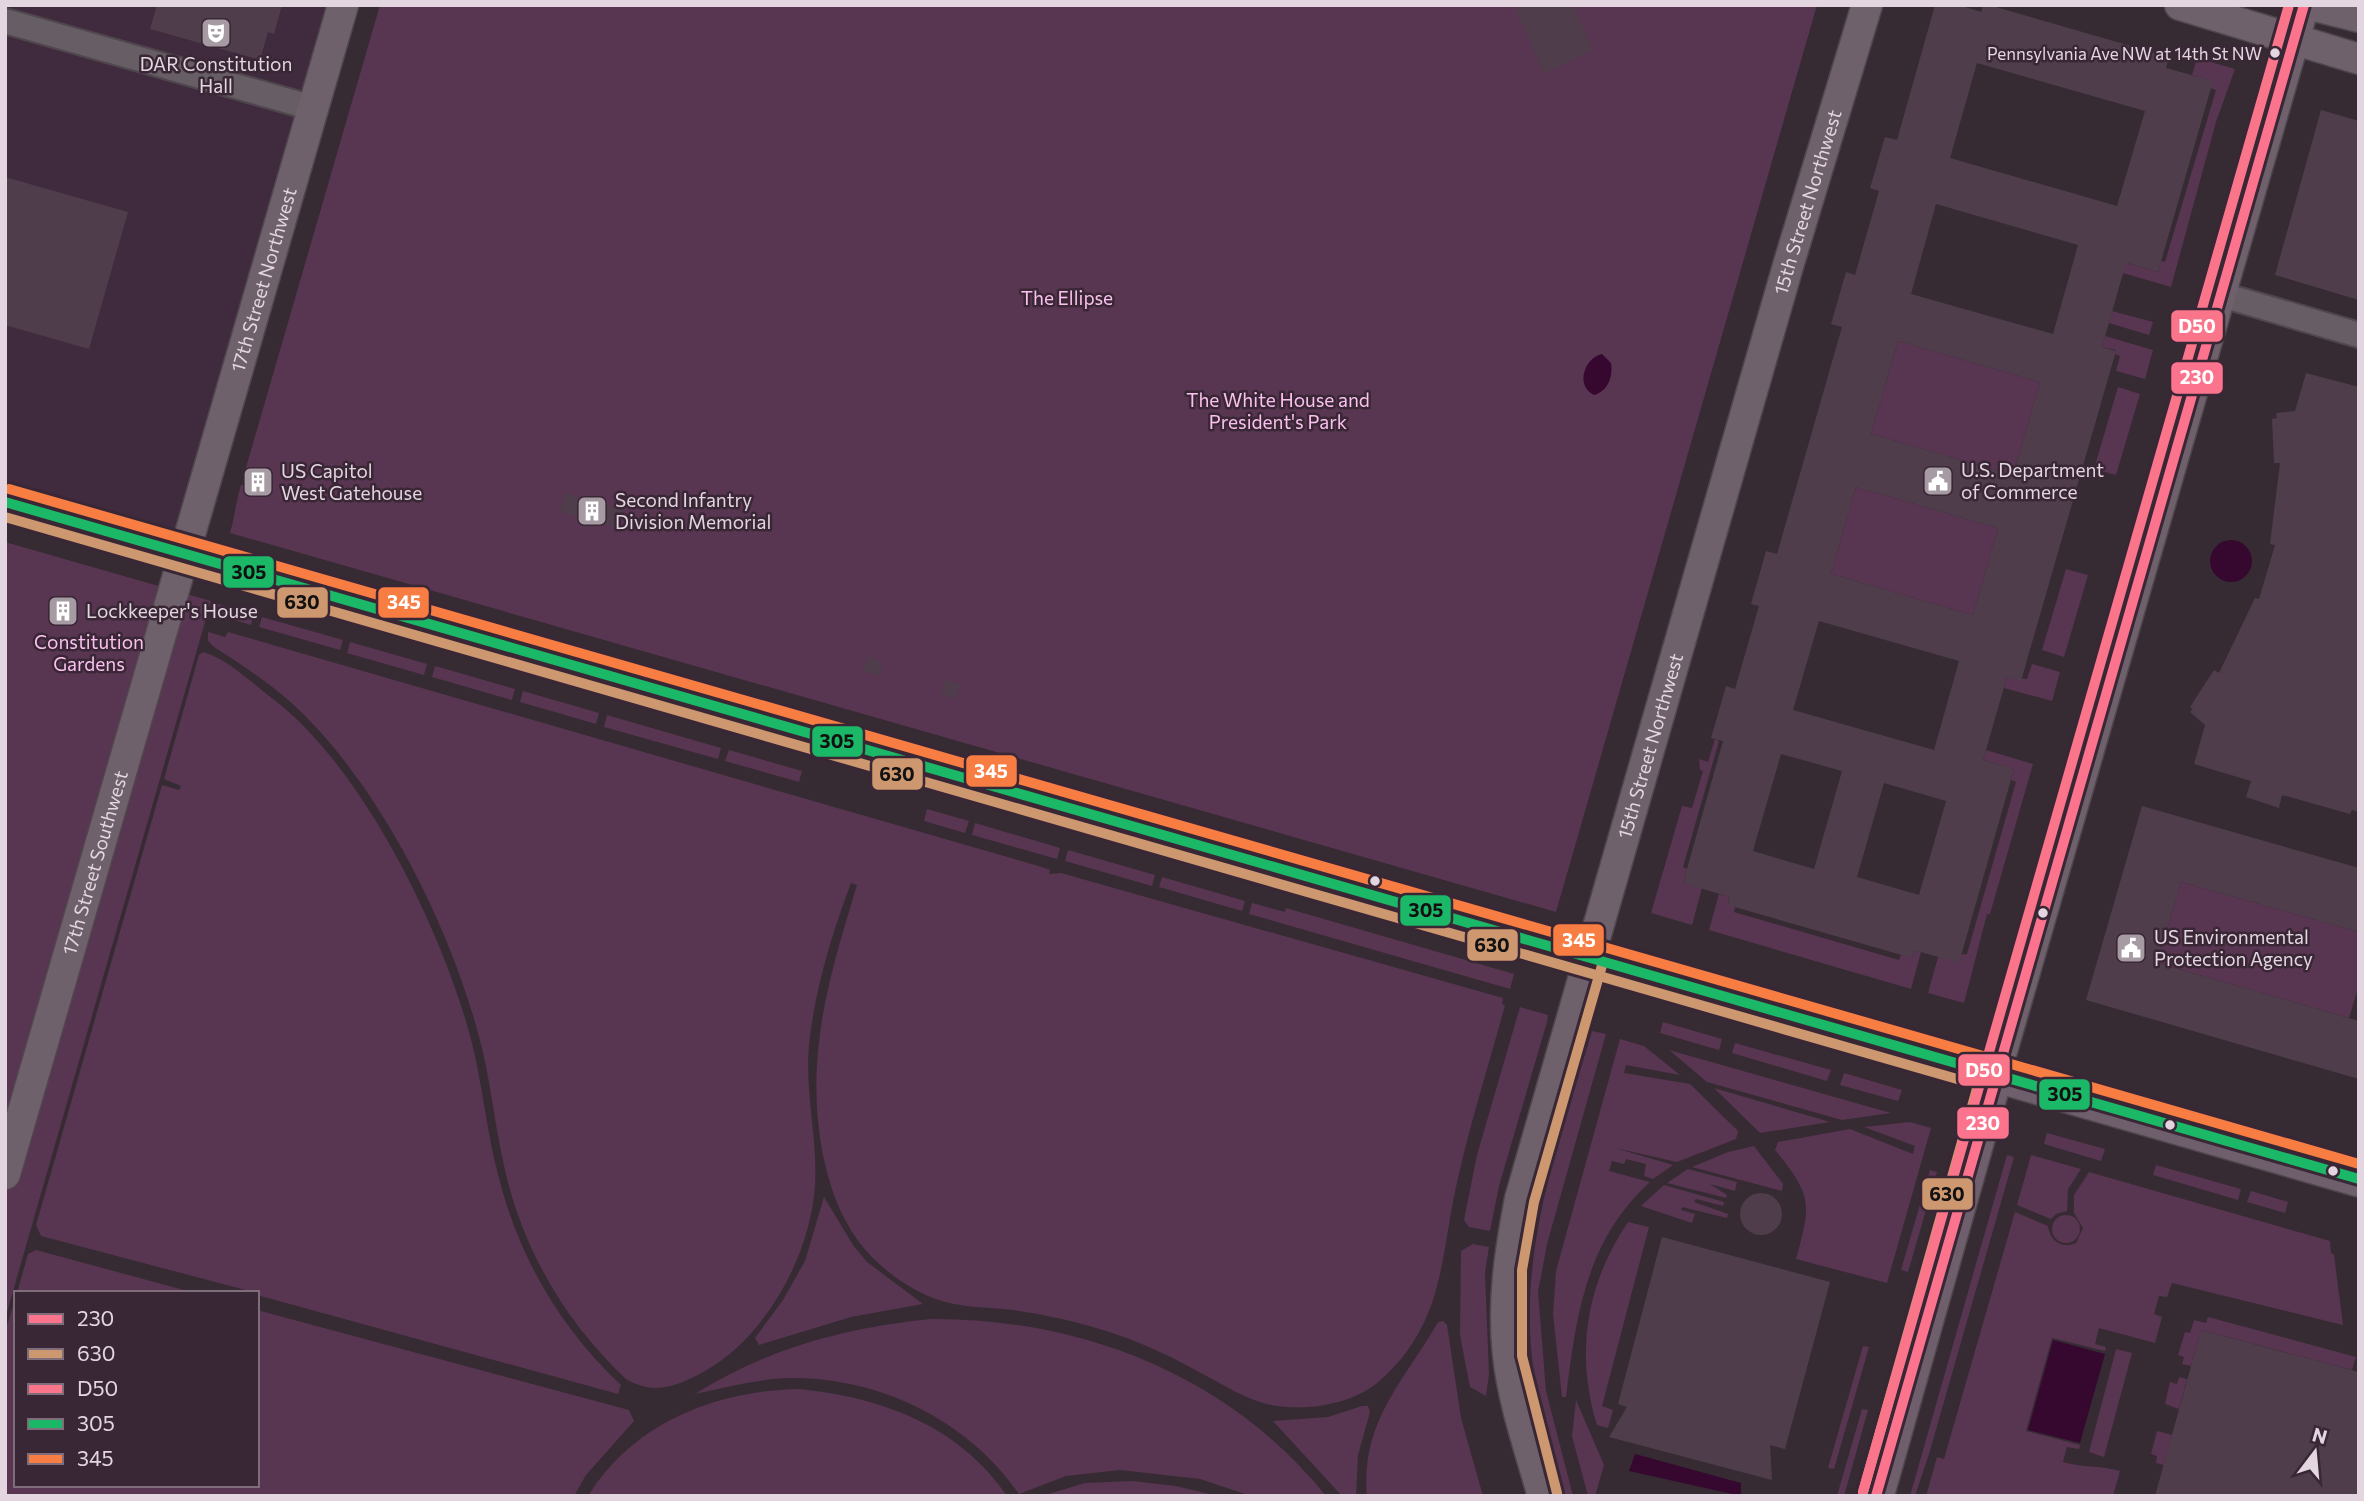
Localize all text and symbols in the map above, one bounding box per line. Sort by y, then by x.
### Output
theatre icon: DAR Constitution Hall [199,16,233,50]
place label: Pennsylvania Ave NW at 14th St NW [1987,43,2262,64]
marker: Pennsylvania Ave NW at 14th St NW [2268,46,2282,60]
place label: DAR Constitution Hall [140,52,292,97]
street label: 15th Street Northwest [1768,107,1846,297]
street label: 17th Street Northwest [226,184,301,374]
park label: The Ellipse [1021,286,1113,309]
line badge: D50 [2170,309,2224,343]
text: D50 [2178,314,2216,337]
line badge: 230 [2170,361,2224,395]
text: 230 [2180,365,2214,388]
park label: The White House and President's Park [1186,388,1370,433]
place label: U.S. Department of Commerce [1961,458,2104,503]
place label: US Capitol West Gatehouse [281,459,422,504]
public building icon: U.S. Department of Commerce [1921,464,1955,498]
building icon: US Capitol West Gatehouse [241,465,275,499]
place label: Second Infantry Division Memorial [615,488,771,533]
building icon: Second Infantry Division Memorial [575,494,609,528]
line badge: 305 [222,555,275,589]
text: 305 [232,560,266,583]
line badge: 630 [276,586,329,619]
line badge: 345 [377,586,430,619]
text: 630 [284,590,320,613]
text: 345 [387,590,421,613]
building icon: Lockkeeper's House [46,594,80,628]
place label: Lockkeeper's House [86,599,258,622]
park label: Constitution Gardens [34,630,144,675]
street label: 15th Street Northwest [1612,650,1687,841]
line badge: 305 [811,725,864,758]
text: 305 [820,729,854,752]
line badge: 345 [965,754,1018,788]
line badge: 630 [871,757,924,791]
text: 345 [974,759,1008,782]
text: 630 [879,762,915,785]
street label: 17th Street Southwest [57,768,132,957]
unlabelled marker [1368,874,1382,888]
line badge: 305 [1399,894,1452,927]
text: 305 [1409,898,1443,921]
unlabelled marker [2036,906,2050,920]
line badge: 345 [1552,923,1605,957]
place label: US Environmental Protection Agency [2154,925,2313,970]
line badge: 630 [1466,928,1519,962]
text: 345 [1562,928,1596,951]
public building icon: US Environmental Protection Agency [2114,931,2148,965]
text: 630 [1474,933,1510,956]
line badge: D50 [1957,1053,2011,1087]
text: D50 [1965,1058,2003,1081]
line badge: 305 [2038,1078,2091,1111]
text: 305 [2048,1082,2082,1105]
line badge: 230 [1956,1106,2010,1140]
text: 230 [1966,1111,2000,1134]
unlabelled marker [2163,1118,2177,1132]
unlabelled marker [2326,1164,2340,1178]
line badge: 630 [1921,1177,1974,1211]
text: 630 [1929,1182,1965,1205]
legend [14,1291,259,1487]
text: 230 [77,1305,114,1330]
text: 630 [77,1340,115,1365]
text: D50 [77,1375,118,1400]
text: 305 [77,1410,115,1435]
north arrow [2280,1417,2350,1487]
text: N [2310,1422,2330,1448]
text: 345 [77,1445,114,1470]

